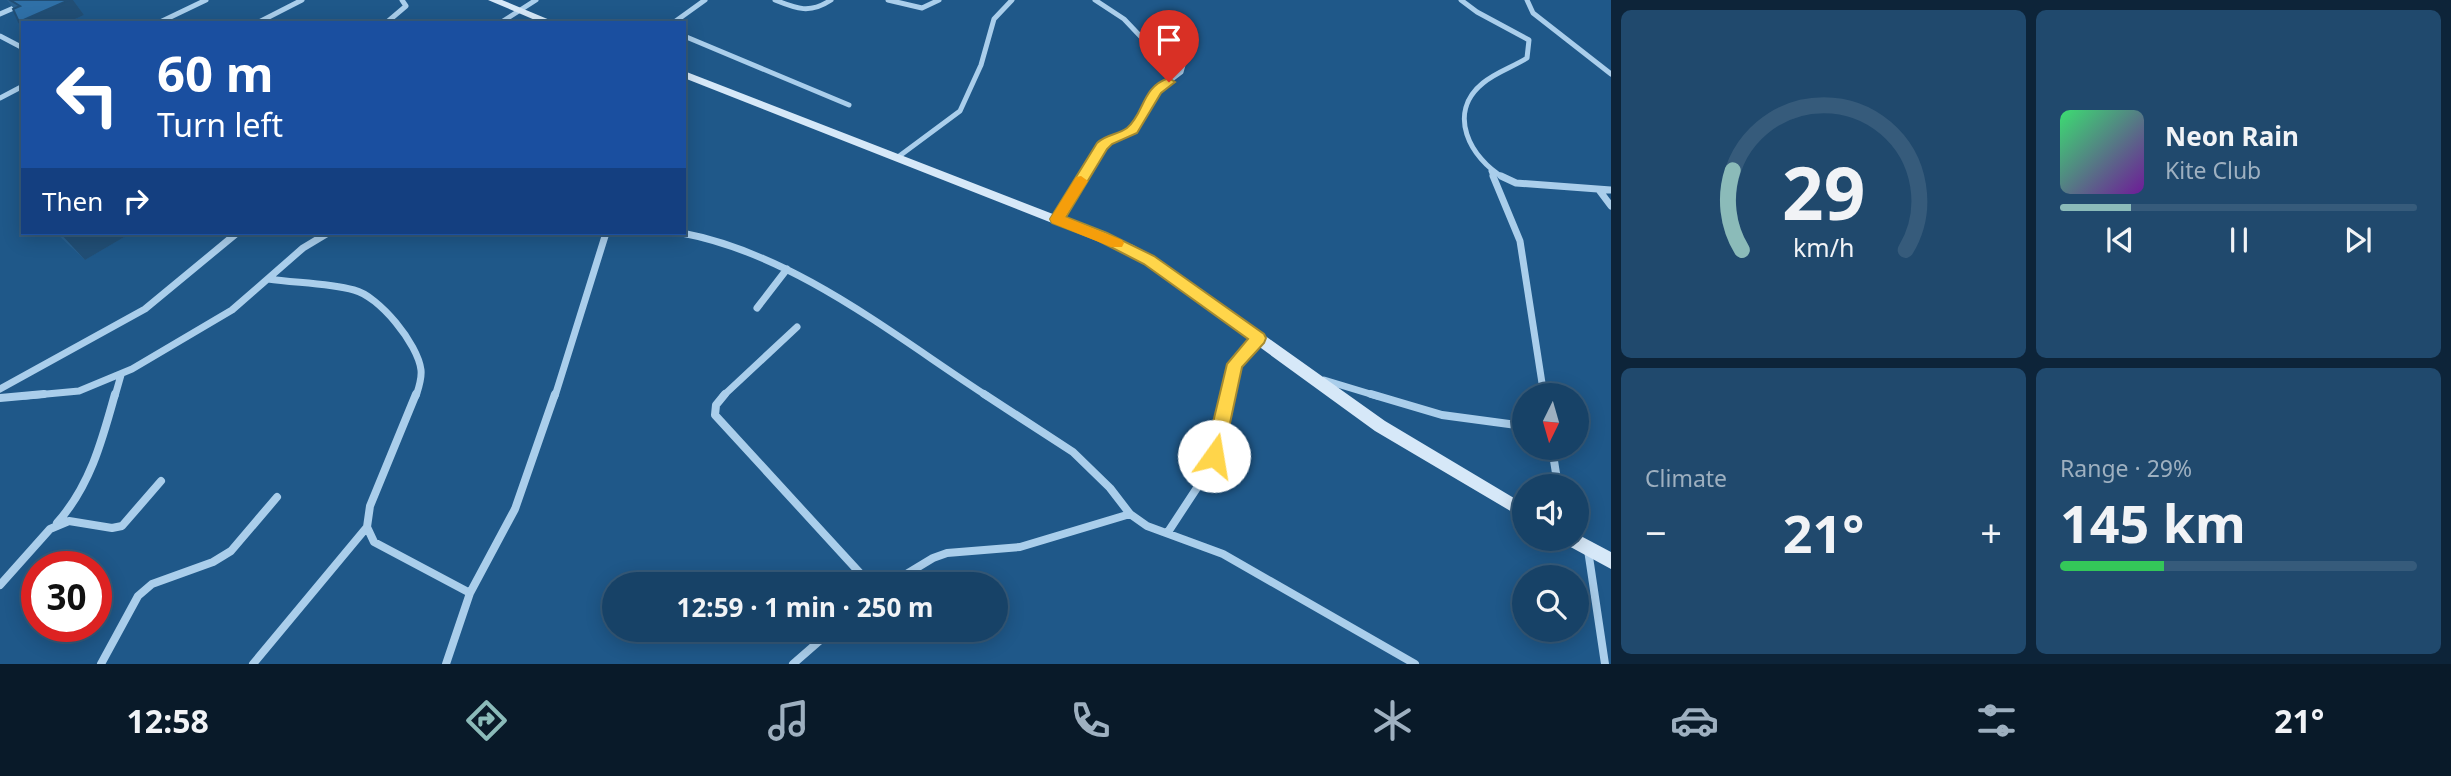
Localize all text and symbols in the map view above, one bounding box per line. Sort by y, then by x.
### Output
pin [1139,10,1199,82]
icon: arrive [1150,21,1188,59]
text: 60 m [157,40,274,106]
icon: left [42,49,133,140]
text: Turn left [157,103,283,146]
text: Neon Rain [2165,118,2299,154]
text: 29 [1782,143,1865,242]
text: Kite Club [2165,154,2261,186]
icon: right [117,182,155,220]
text: Then [42,183,103,219]
icon: previous [2101,221,2139,259]
icon: pause [2220,221,2258,259]
icon: next [2339,221,2377,259]
text: km/h [1793,230,1854,264]
north arrow [1512,383,1589,460]
map controls [1512,383,1589,642]
position arrow [1177,419,1251,493]
text: Range · 29% [2060,452,2192,484]
text: Climate [1645,462,1727,494]
button: sound [1512,474,1589,551]
text: 145 km [2060,487,2246,558]
text: 21° [1783,497,1864,568]
text: − [1645,506,1667,558]
text: + [1980,506,2002,558]
speed limit sign: 30 [21,551,112,642]
button: search [1512,565,1589,642]
text: 12:59 · 1 min · 250 m [677,589,933,625]
icon: directions [462,696,511,745]
icon: music [764,696,813,745]
icon: phone [1066,696,1115,745]
icon: climate [1368,696,1417,745]
icon: car [1670,696,1719,745]
icon: filters [1972,696,2021,745]
text: 12:58 [127,699,209,742]
text: 21° [2274,699,2324,742]

